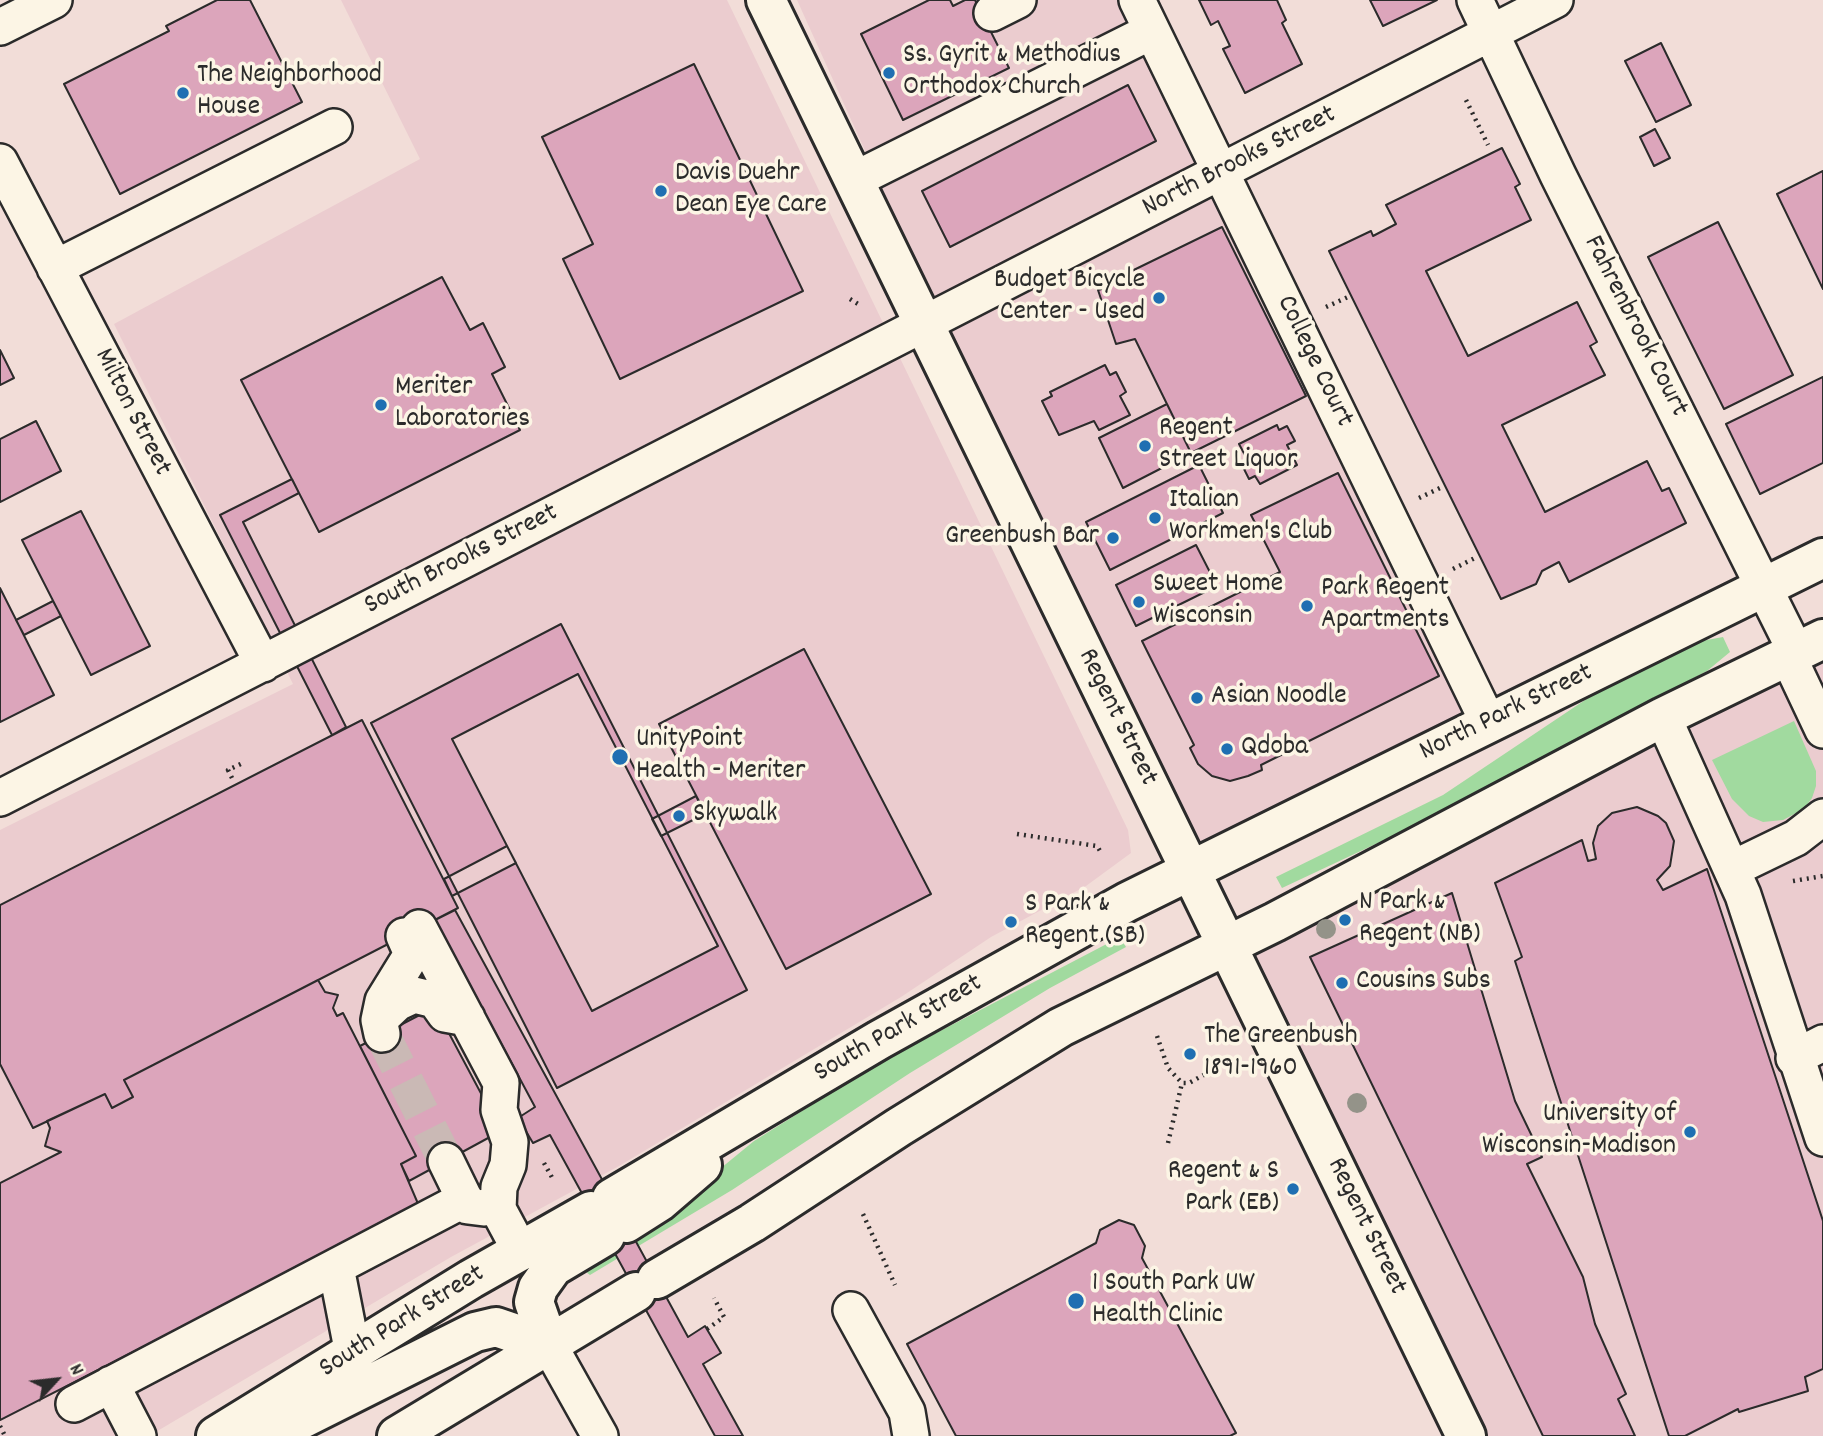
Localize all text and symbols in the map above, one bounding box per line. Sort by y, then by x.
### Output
place label: Ss. Gyrit & Methodius Orthodox Church [903,40,1121,106]
place label: The Neighborhood House [197,60,382,126]
marker: Ss. Gyrit & Methodius Orthodox Church [881,65,897,81]
marker: The Neighborhood House [175,85,191,101]
street label: North Brooks Street [1138,100,1342,226]
place label: Davis Duehr Dean Eye Care [675,158,827,224]
marker: Davis Duehr Dean Eye Care [653,183,669,199]
street label: Fahrenbrook Court [1574,231,1694,423]
place label: Budget Bicycle Center - Used [994,265,1145,331]
marker: Budget Bicycle Center - Used [1151,290,1167,306]
street label: College Court [1267,291,1359,433]
street label: Milton Street [85,344,177,482]
place label: Meriter Laboratories [395,372,530,438]
marker: Meriter Laboratories [373,397,389,413]
place label: Regent Street Liquor [1159,413,1297,479]
marker: Regent Street Liquor [1137,438,1153,454]
place label: Italian Workmen's Club [1169,485,1332,551]
street label: South Brooks Street [360,498,564,624]
marker: Italian Workmen's Club [1147,510,1163,526]
place label: Greenbush Bar [945,521,1099,555]
marker: Greenbush Bar [1105,530,1121,546]
place label: Sweet Home Wisconsin [1153,569,1283,635]
place label: Park Regent Apartments [1321,573,1450,639]
marker: Sweet Home Wisconsin [1131,594,1147,610]
marker: Park Regent Apartments [1299,598,1315,614]
street label: Regent Street [1068,644,1164,792]
street label: North Park Street [1415,658,1599,770]
place label: Asian Noodle [1211,681,1347,715]
marker: Asian Noodle [1189,690,1205,706]
place label: UnityPoint Health - Meriter [636,724,805,790]
place label: Qdoba [1241,732,1308,766]
marker: Qdoba [1219,741,1235,757]
marker: UnityPoint Health - Meriter [610,747,630,767]
place label: Skywalk [693,799,777,833]
marker: Skywalk [671,808,687,824]
place label: N Park & Regent (NB) [1359,887,1480,953]
place label: S Park & Regent (SB) [1025,889,1145,955]
marker: N Park & Regent (NB) [1337,912,1353,928]
marker: S Park & Regent (SB) [1003,914,1019,930]
place label: Cousins Subs [1356,966,1491,1000]
street label: South Park Street [809,968,989,1092]
marker: Cousins Subs [1334,975,1350,991]
place label: The Greenbush 1891-1960 [1204,1021,1358,1087]
marker: The Greenbush 1891-1960 [1182,1046,1198,1062]
place label: University of Wisconsin-Madison [1482,1099,1676,1165]
marker: University of Wisconsin-Madison [1682,1124,1698,1140]
street label: Regent Street [1317,1153,1413,1301]
place label: Regent & S Park (EB) [1168,1156,1279,1222]
marker: Regent & S Park (EB) [1285,1181,1301,1197]
street label: South Park Street [314,1259,492,1387]
place label: 1 South Park UW Health Clinic [1092,1268,1255,1334]
marker: 1 South Park UW Health Clinic [1066,1291,1086,1311]
north arrow [21,1345,91,1415]
text: N [61,1360,89,1381]

